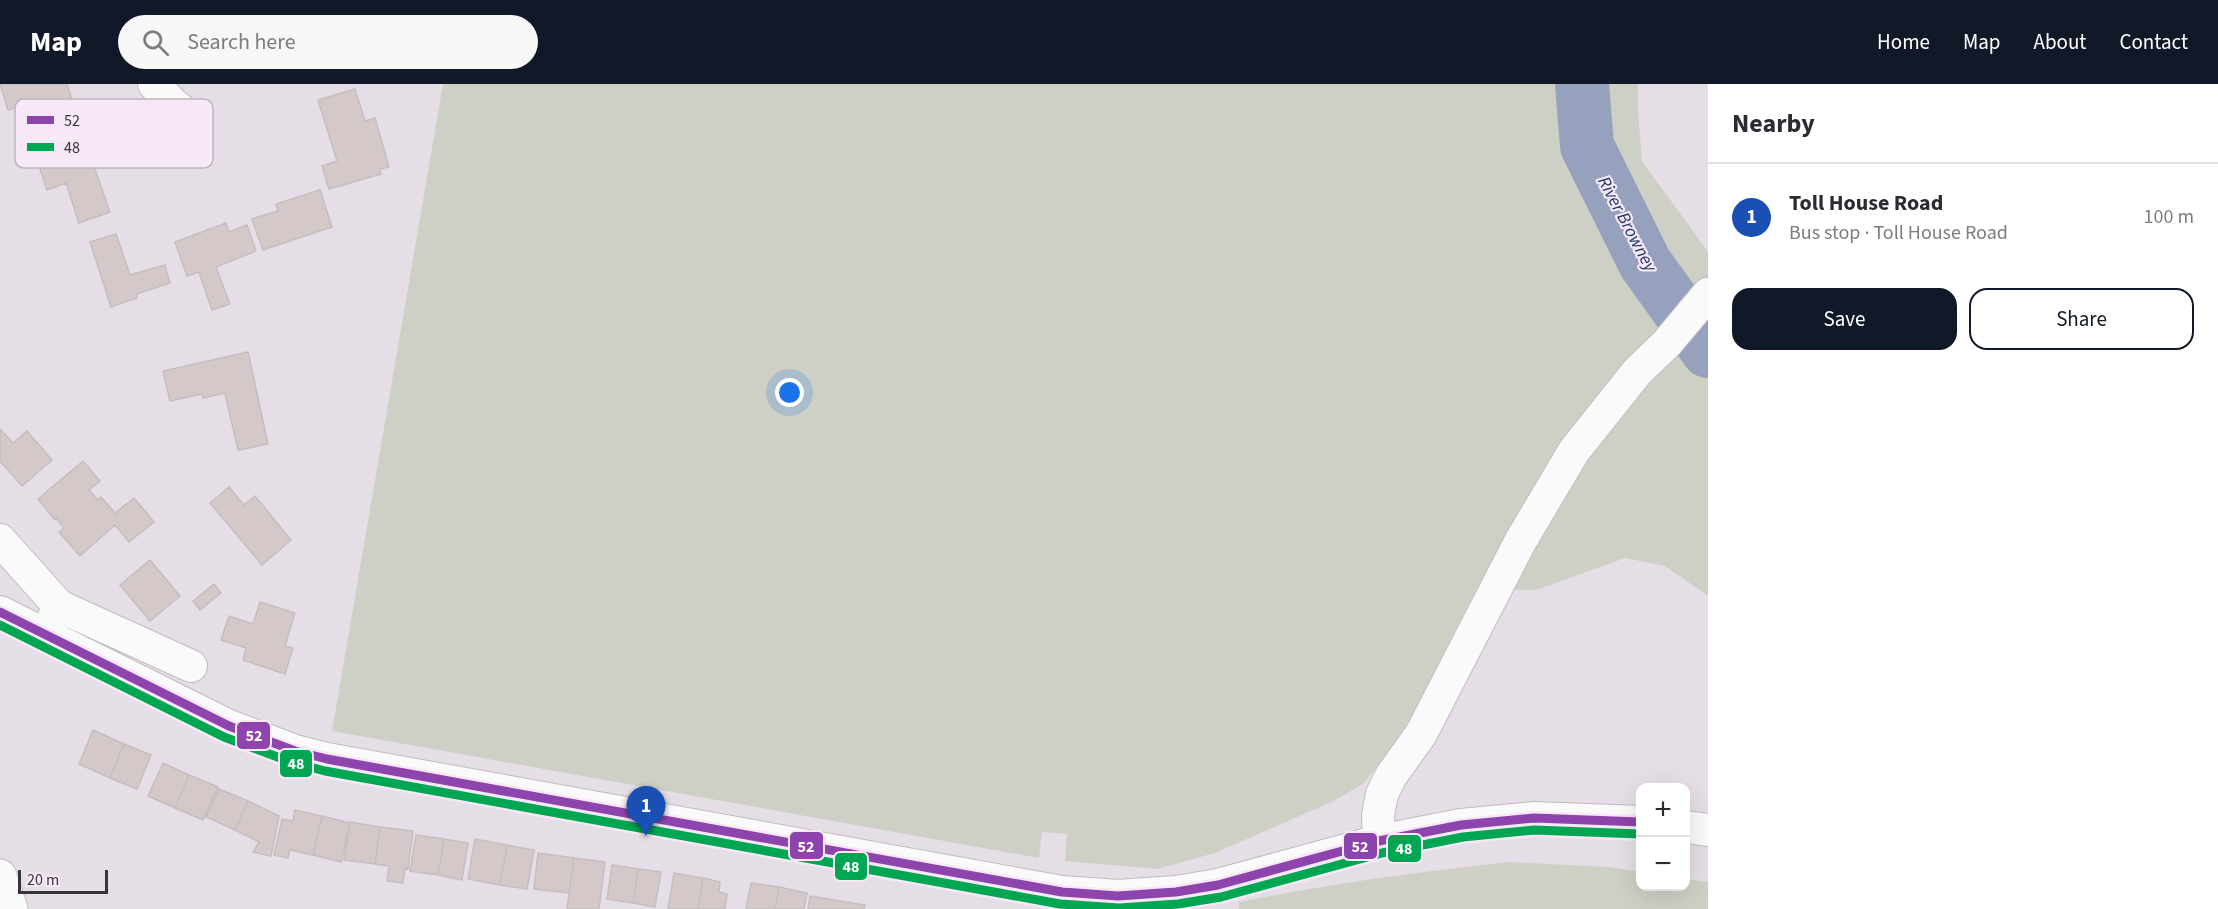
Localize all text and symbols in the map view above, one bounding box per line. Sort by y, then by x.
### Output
search box [118,15,538,69]
text: Map [30,22,82,62]
icon: search [139,26,172,59]
text: Search here [187,26,296,58]
text: Home [1877,27,1930,57]
text: Map [1963,27,2001,57]
text: About [2034,27,2086,57]
text: Contact [2119,27,2188,57]
legend [15,99,213,168]
text: Nearby [1732,105,1815,142]
text: 52 [64,110,80,132]
text: 48 [64,137,80,159]
water label: River Browney [1591,172,1663,277]
text: Toll House Road [1789,187,1943,219]
text: 1 [1746,203,1757,231]
text: 100 m [2144,203,2194,231]
text: Bus stop · Toll House Road [1789,219,2008,247]
button: Save [1732,288,1957,350]
button: Share [1969,288,2194,350]
your location [775,378,804,407]
line badge: 52 [236,721,271,750]
text: 52 [246,725,262,747]
line badge: 48 [279,749,313,778]
text: 48 [288,753,304,775]
map controls [1636,783,1690,891]
button: + [1636,783,1690,837]
pin: 1 [626,786,666,836]
line badge: 52 [789,831,824,860]
line badge: 52 [1343,832,1378,860]
line badge: 48 [1387,834,1422,863]
text: 52 [798,836,814,858]
text: 52 [1352,836,1368,858]
button: − [1636,837,1690,891]
text: 48 [1396,838,1412,860]
line badge: 48 [834,852,868,881]
text: 48 [843,856,859,878]
scale bar [18,867,108,894]
text: 20 m [27,869,59,891]

